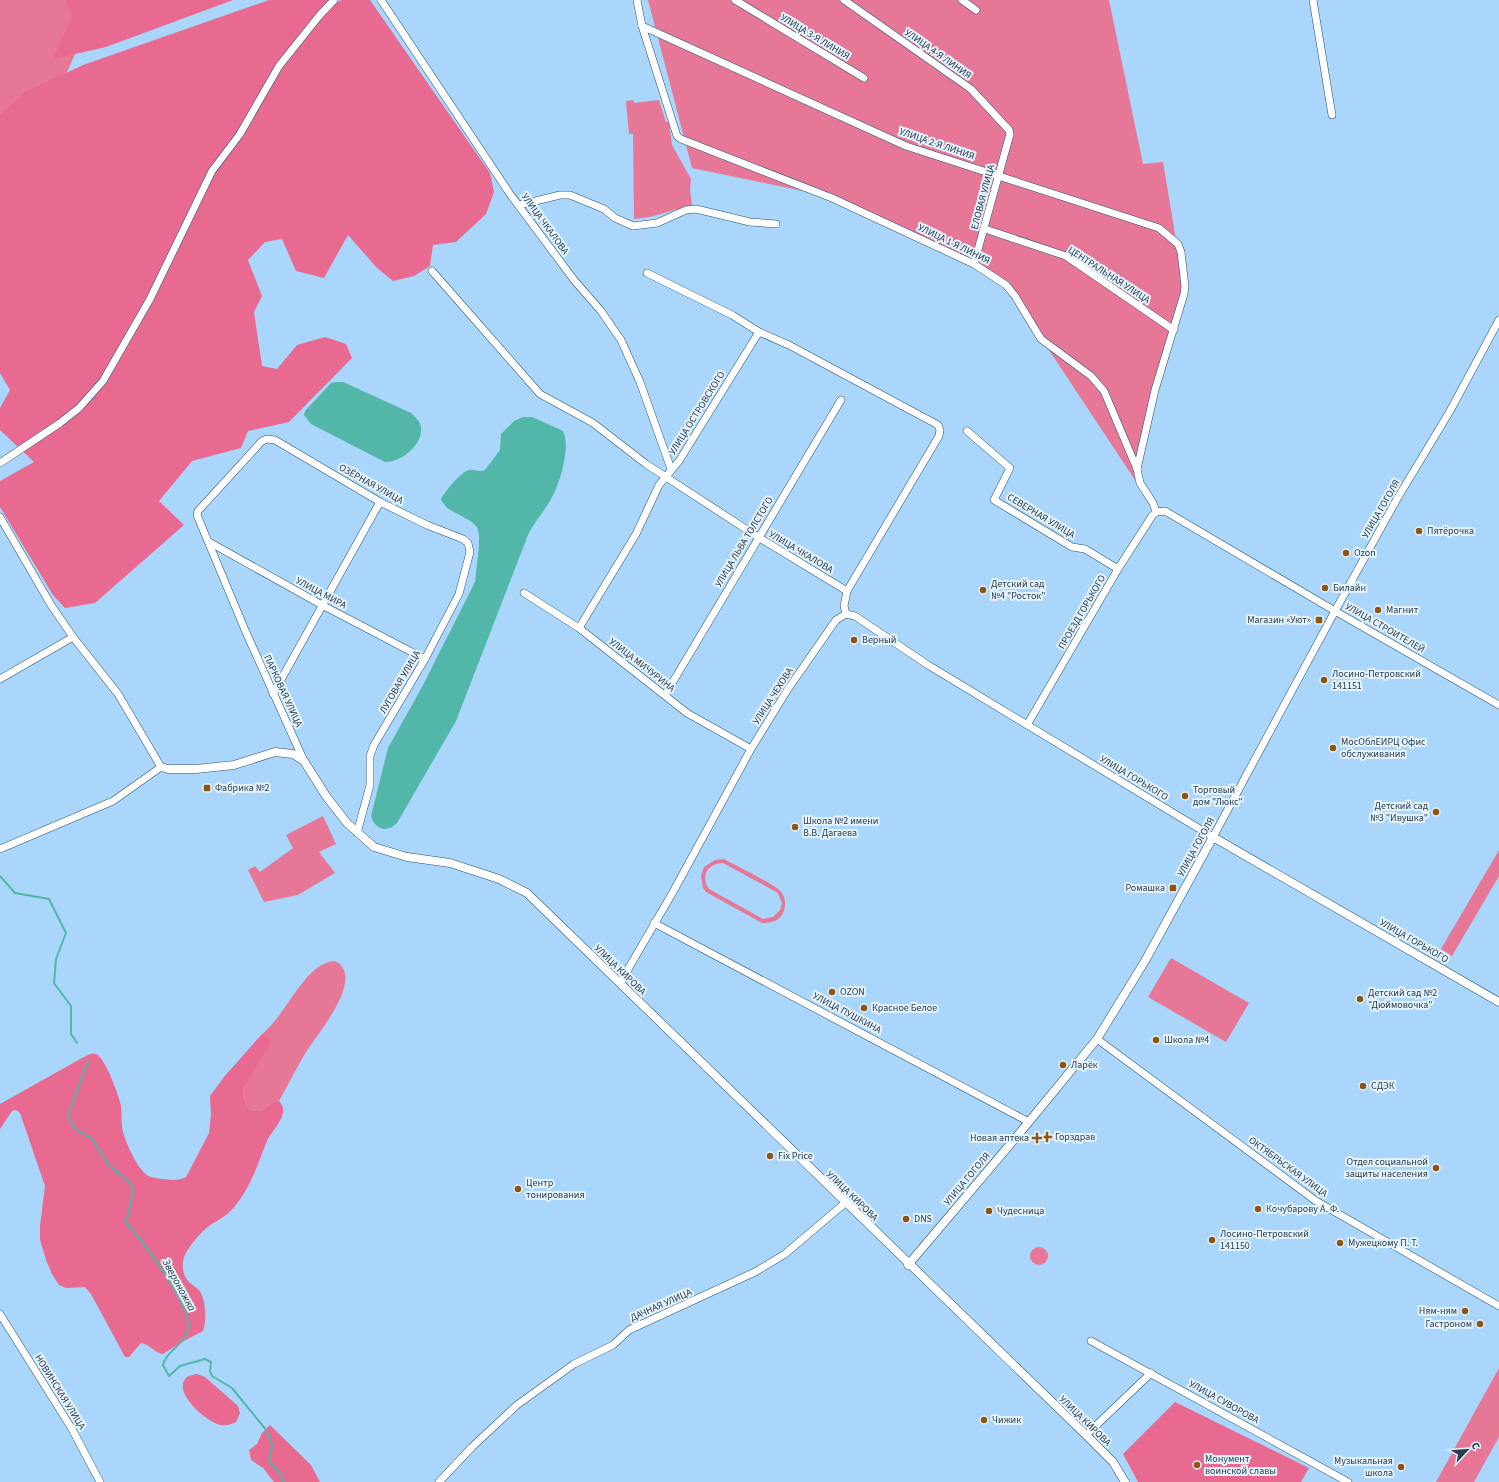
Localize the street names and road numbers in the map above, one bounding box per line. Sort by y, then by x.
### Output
street label: УЛИЦА 3-Я ЛИНИЯ [778,11,852,63]
street label: УЛИЦА 4-Я ЛИНИЯ [902,26,974,82]
street label: УЛИЦА 2-Я ЛИНИЯ [898,125,976,163]
street label: ЕЛОВАЯ УЛИЦА [968,162,999,231]
street label: УЛИЦА ЧКАЛОВА [518,190,572,258]
street label: УЛИЦА 1-Я ЛИНИЯ [916,220,992,268]
street label: ЦЕНТРАЛЬНАЯ УЛИЦА [1065,243,1153,307]
street label: УЛИЦА ОСТРОВСКОГО [666,368,729,458]
street label: ОЗЁРНАЯ УЛИЦА [336,460,406,508]
street label: УЛИЦА ГОГОЛЯ [1359,477,1403,541]
street label: СЕВЕРНАЯ УЛИЦА [1004,490,1078,542]
street label: УЛИЦА ЛЬВА ТОЛСТОГО [711,494,777,590]
street label: УЛИЦА ЧКАЛОВА [766,527,836,577]
street label: ПРОЕЗД ГОРЬКОГО [1055,572,1109,652]
street label: УЛИЦА МИРА [293,574,349,613]
street label: УЛИЦА СТРОИТЕЛЕЙ [1343,599,1427,657]
street label: УЛИЦА МИЧУРИНА [606,635,678,696]
street label: ЛУГОВАЯ УЛИЦА [376,647,424,716]
street label: ПАРКОВАЯ УЛИЦА [260,653,306,730]
street label: УЛИЦА ЧЕХОВА [749,664,797,727]
street label: УЛИЦА ГОРЬКОГО [1097,752,1171,804]
street label: УЛИЦА ГОГОЛЯ [1174,815,1218,879]
street label: УЛИЦА ГОРЬКОГО [1377,916,1451,967]
street label: УЛИЦА КИРОВА [591,942,649,999]
street label: УЛИЦА ПУШКИНА [810,989,884,1037]
street label: ОКТЯБРЬСКАЯ УЛИЦА [1246,1134,1331,1201]
street label: УЛИЦА ГОГОЛЯ [941,1149,993,1209]
street label: УЛИЦА КИРОВА [823,1168,881,1225]
street label: ДАЧНАЯ УЛИЦА [628,1285,695,1325]
street label: НОВИНСКАЯ УЛИЦА [31,1352,89,1433]
street label: УЛИЦА СУВОРОВА [1186,1377,1262,1427]
street label: УЛИЦА КИРОВА [1056,1393,1114,1450]

